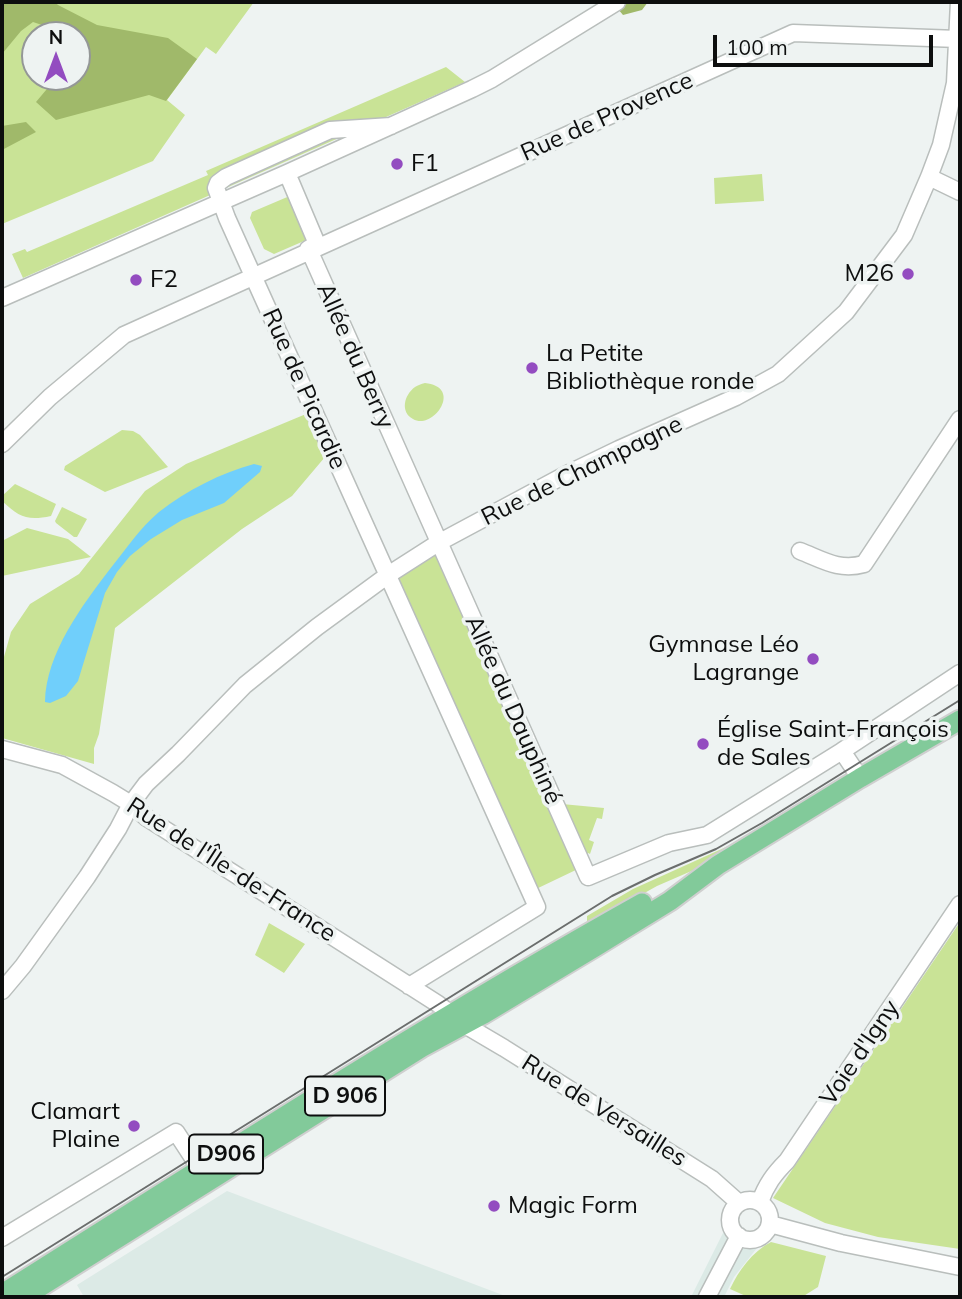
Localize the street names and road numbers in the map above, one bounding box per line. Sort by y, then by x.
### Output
street label: Rue de Provence [516,66,698,168]
street label: Allée du Berry [310,279,400,433]
street label: Rue de Picardie [256,304,352,474]
street label: Rue de Champagne [477,410,687,532]
street label: Allée du Dauphiné [458,611,568,809]
street label: Rue de l'Île-de-France [121,792,341,948]
street label: Voie d'Igny [814,995,906,1111]
street label: Rue de Versailles [516,1049,692,1173]
road number: D 906 [305,1077,385,1116]
road number: D906 [189,1134,263,1174]

